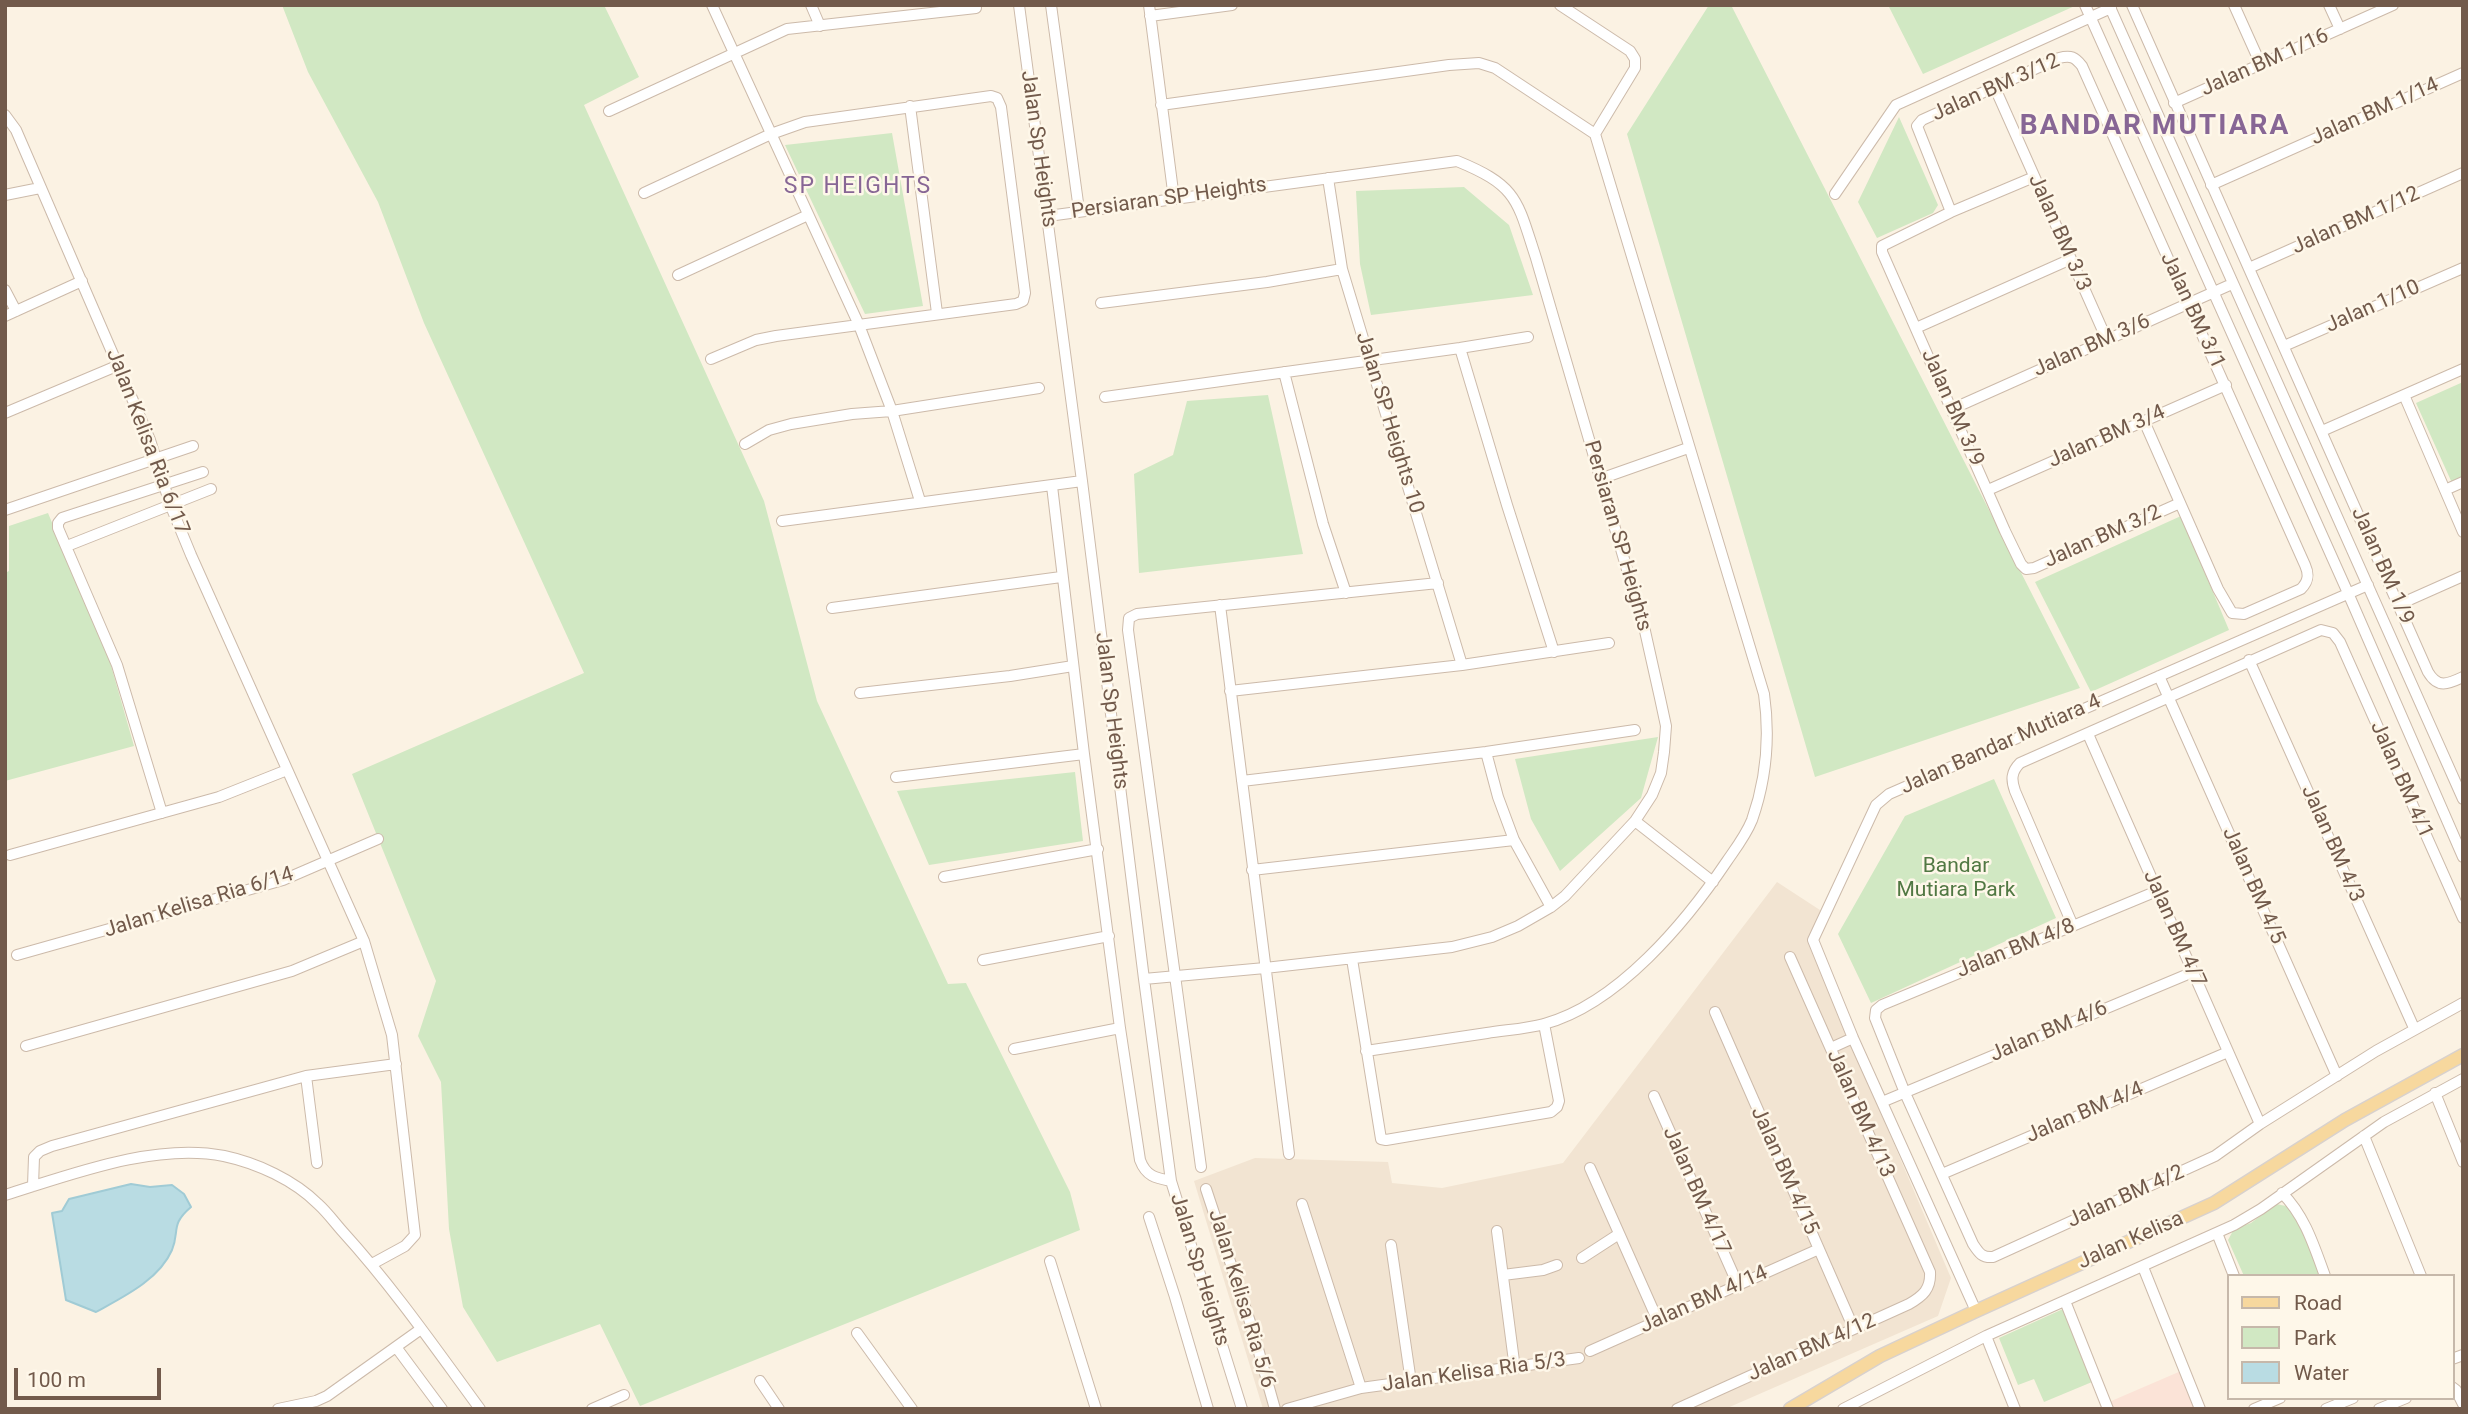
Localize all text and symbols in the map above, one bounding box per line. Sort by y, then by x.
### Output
street label: Jalan BM 1/16 [2197,24,2333,102]
street label: Jalan BM 3/12 [1928,49,2064,127]
street label: Jalan Sp Heights [1015,69,1061,229]
street label: Jalan BM 1/14 [2307,73,2443,151]
district label: BANDAR MUTIARA [2022,110,2288,144]
street label: Jalan BM 3/3 [2022,171,2096,295]
district label: SP HEIGHTS [785,173,931,201]
street label: Persiaran SP Heights [1070,173,1268,225]
street label: Jalan BM 1/12 [2288,182,2424,260]
street label: Jalan BM 3/1 [2154,249,2230,373]
street label: Jalan 1/10 [2322,275,2424,339]
street label: Jalan BM 3/6 [2030,309,2154,383]
street label: Jalan SP Heights 10 [1349,329,1429,517]
street label: Jalan Kelisa Ria 6/17 [100,346,194,538]
street label: Jalan BM 3/9 [1915,346,1989,470]
street label: Jalan BM 3/4 [2045,400,2169,474]
street label: Persiaran SP Heights [1578,438,1656,634]
street label: Jalan BM 3/2 [2041,500,2165,574]
street label: Jalan BM 1/9 [2345,504,2419,628]
street label: Jalan Sp Heights [1089,631,1133,791]
street label: Jalan Bandar Mutiara 4 [1897,689,2105,801]
street label: Jalan BM 4/1 [2364,718,2438,842]
street label: Jalan BM 4/3 [2295,782,2369,906]
street label: Jalan BM 4/5 [2216,824,2290,948]
park label: Bandar Mutiara Park [1897,854,2015,904]
street label: Jalan Kelisa Ria 6/14 [101,862,297,944]
street label: Jalan BM 4/7 [2137,867,2211,991]
street label: Jalan BM 4/8 [1953,914,2079,984]
street label: Jalan BM 4/6 [1986,996,2112,1068]
street label: Jalan BM 4/13 [1821,1046,1899,1182]
street label: Jalan BM 4/4 [2022,1077,2148,1149]
street label: Jalan BM 4/15 [1745,1103,1823,1239]
street label: Jalan BM 4/17 [1657,1123,1735,1259]
street label: Jalan BM 4/2 [2064,1160,2188,1234]
street label: Jalan Sp Heights [1164,1191,1234,1349]
street label: Jalan Kelisa Ria 5/6 [1202,1207,1280,1391]
street label: Jalan Kelisa [2074,1207,2188,1275]
street label: Jalan BM 4/14 [1636,1261,1772,1339]
legend [2226,1274,2454,1400]
text: Road [2294,1291,2342,1315]
street label: Jalan BM 4/12 [1744,1309,1880,1387]
text: Park [2294,1326,2336,1350]
street label: Jalan Kelisa Ria 5/3 [1381,1348,1567,1398]
scale bar [18,1354,164,1398]
text: Water [2294,1361,2349,1385]
text: 100 m [27,1368,86,1392]

